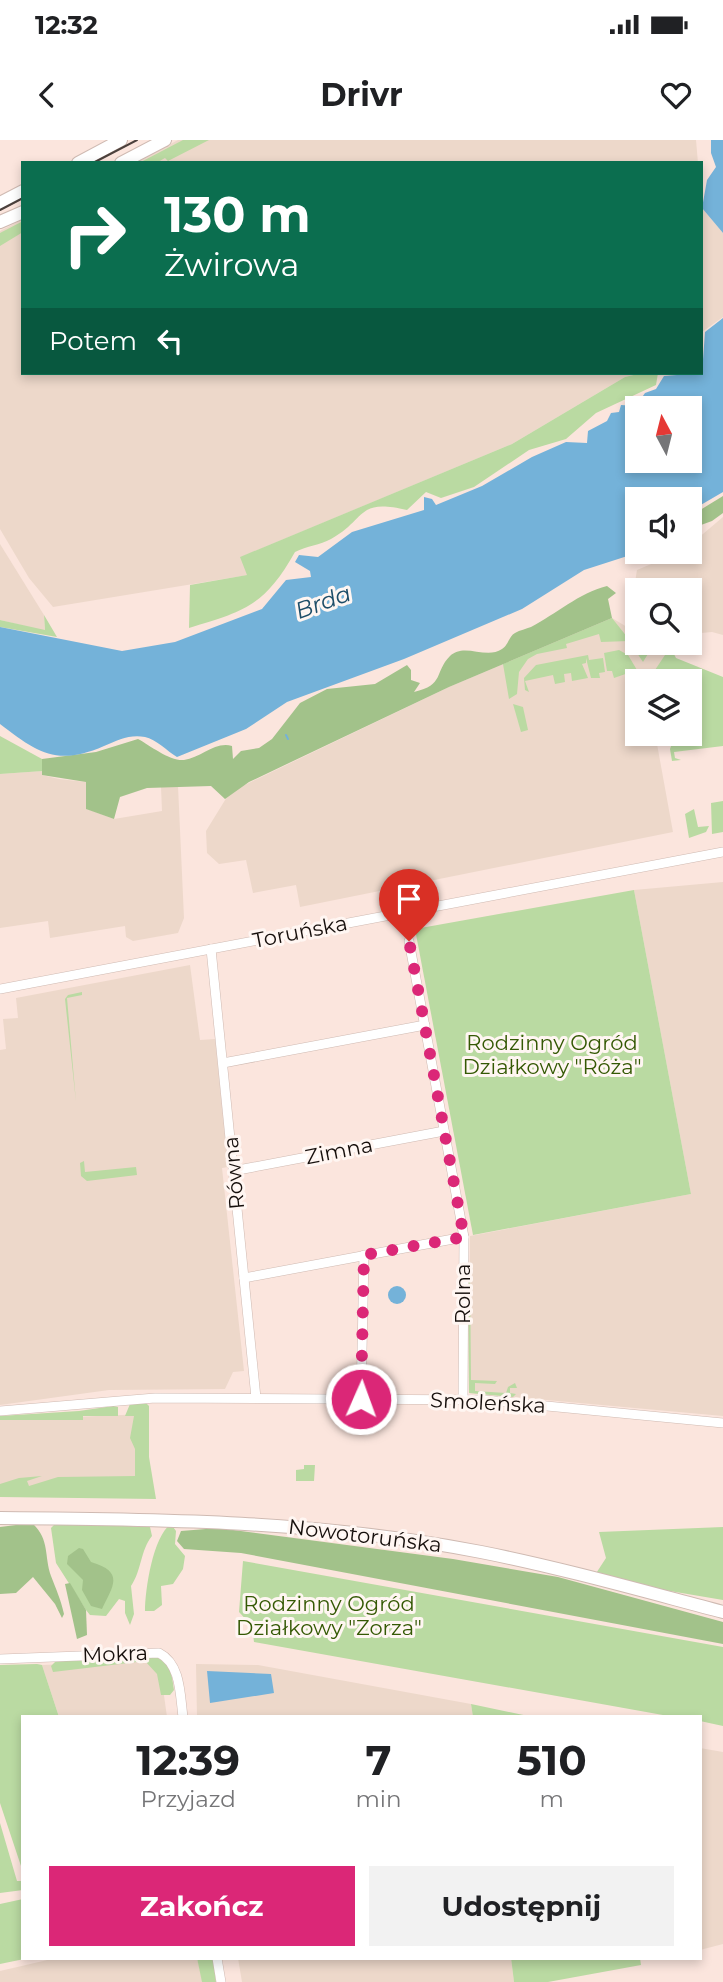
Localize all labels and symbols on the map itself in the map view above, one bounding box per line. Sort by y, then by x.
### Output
north arrow [625,396,702,472]
water label: Brda [291,579,355,625]
pin [379,869,439,941]
street label: Toruńska [251,910,349,953]
park label: Rodzinny Ogród Działkowy "Róża" [462,1030,642,1079]
street label: Zimna [303,1132,375,1169]
street label: Równa [218,1136,249,1211]
street label: Rolna [450,1264,475,1324]
position arrow [324,1362,398,1436]
street label: Smoleńska [430,1387,547,1418]
street label: Nowotoruńska [287,1514,443,1557]
park label: Rodzinny Ogród Działkowy "Zorza" [236,1591,422,1640]
street label: Mokra [82,1640,148,1667]

